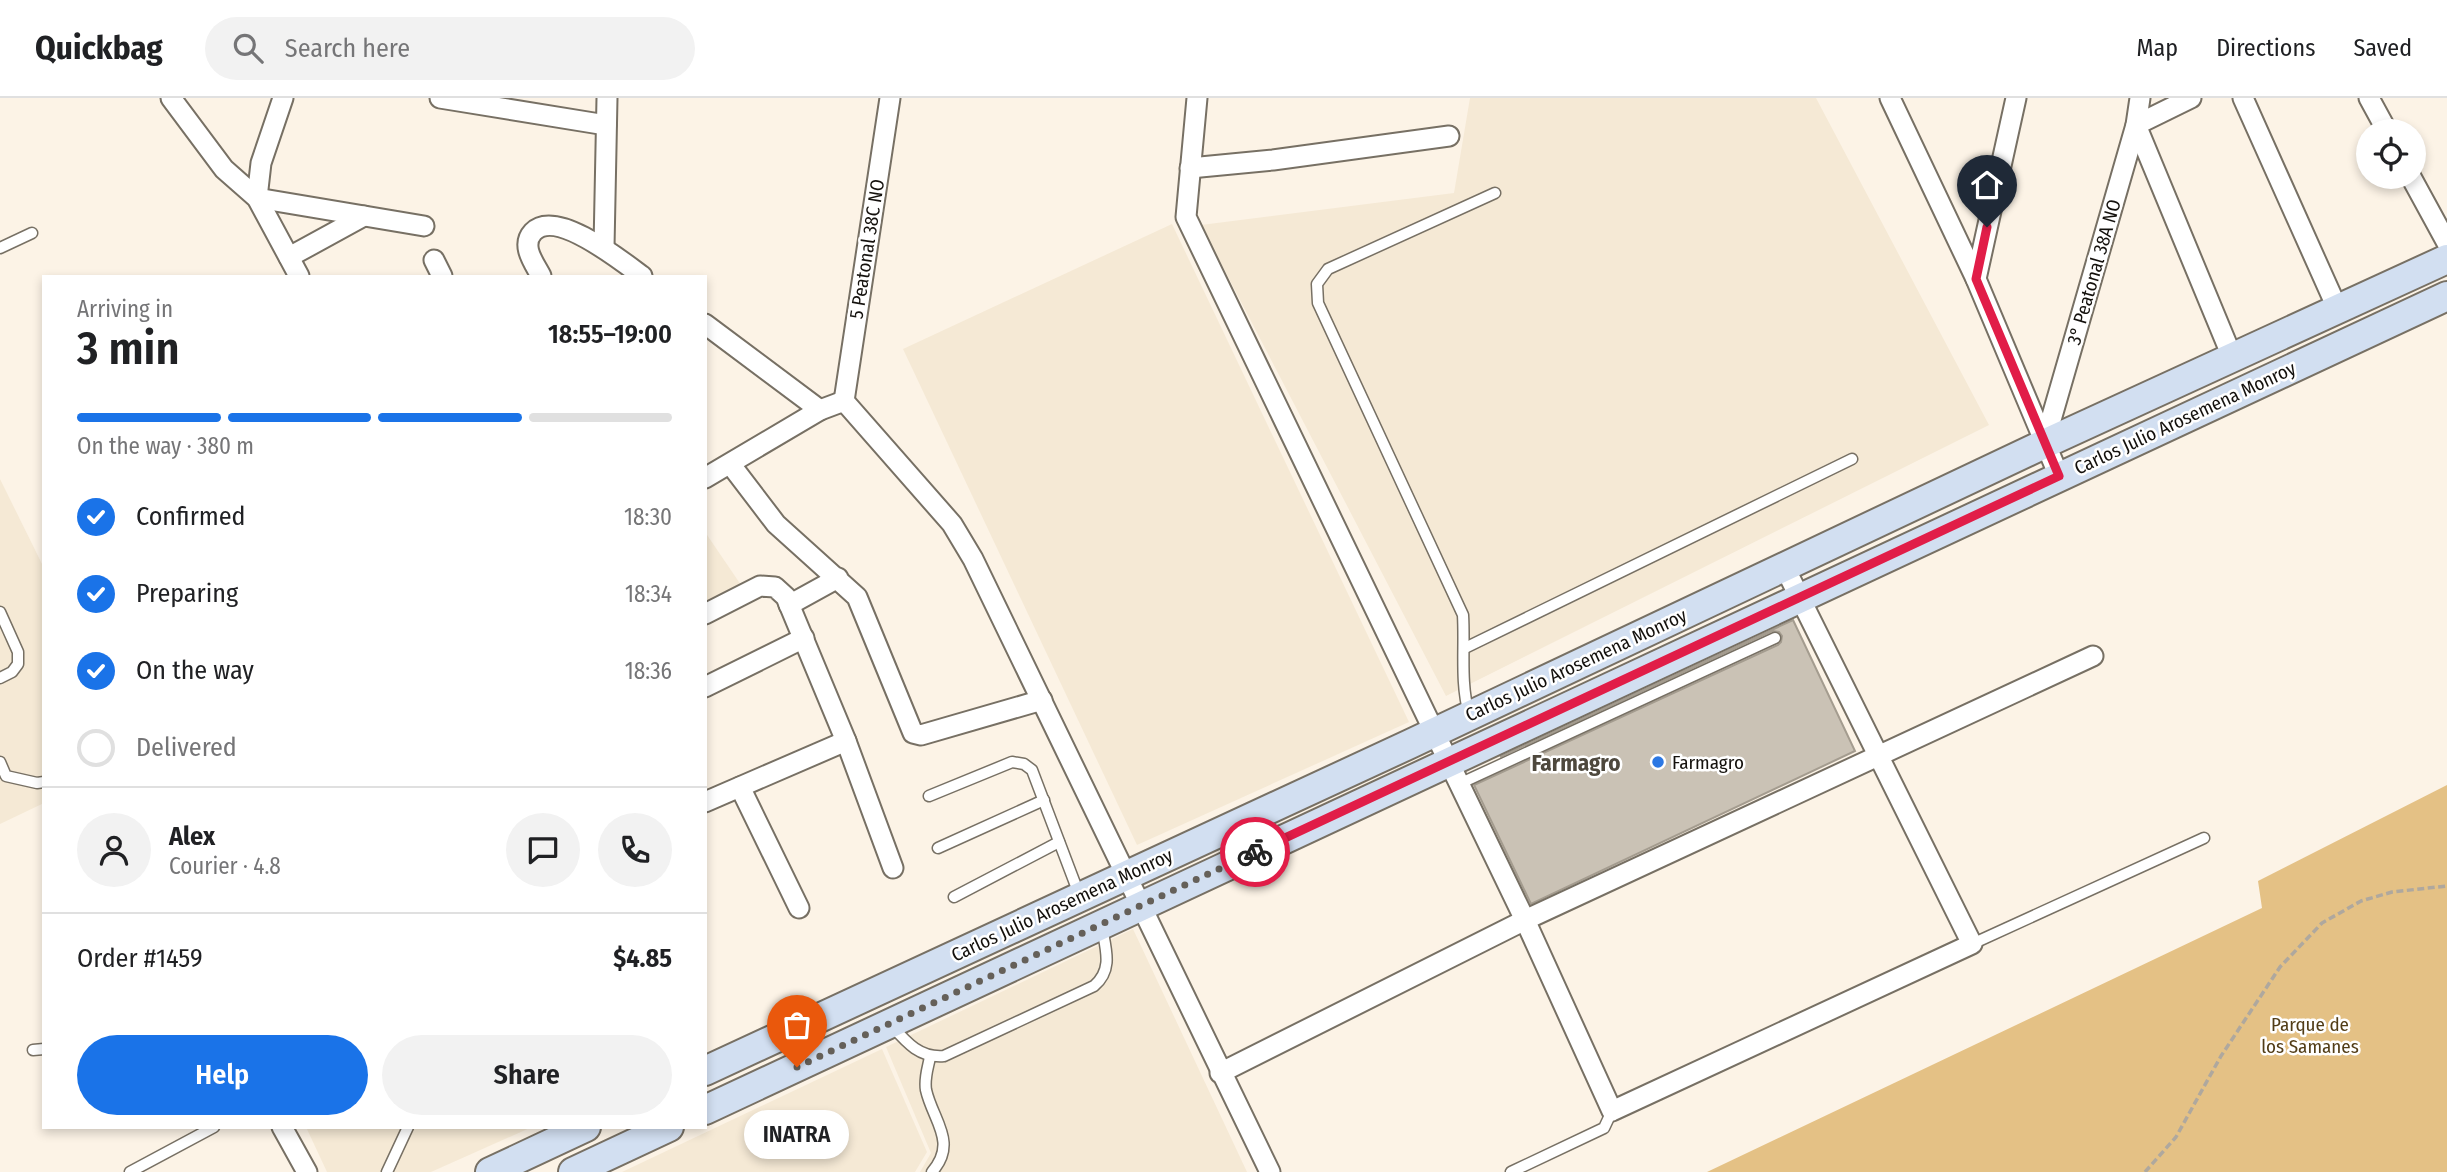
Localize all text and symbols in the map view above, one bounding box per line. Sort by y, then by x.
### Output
search box [205,17,695,80]
text: Quickbag [35,28,163,68]
icon: search [229,29,267,67]
text: Search here [285,33,410,64]
text: Map [2137,34,2178,62]
text: Directions [2216,34,2315,62]
text: Saved [2353,34,2412,62]
map controls [2356,119,2426,189]
button: locate [2356,119,2426,189]
pin [1957,155,2017,227]
icon: home [1968,166,2006,204]
street label: 5 Peatonal 38C NO [845,177,889,321]
street label: 3° Peatonal 38A NO [2062,197,2126,347]
text: Arriving in [77,295,173,323]
text: 18:55–19:00 [548,319,672,350]
text: 3 min [77,321,180,376]
street label: Carlos Julio Arosemena Monroy [2071,356,2300,479]
text: On the way · 380 m [77,432,254,460]
icon: check [77,498,115,536]
text: Confirmed [136,501,246,532]
text: 18:30 [624,503,672,531]
icon: check [77,575,115,613]
text: Preparing [136,578,238,609]
text: 18:34 [625,580,672,608]
street label: Carlos Julio Arosemena Monroy [1462,603,1691,726]
icon: check [77,652,115,690]
text: On the way [136,655,254,686]
text: 18:36 [625,657,672,685]
text: Delivered [136,732,237,763]
district label: Farmagro [1532,749,1620,777]
place label: Farmagro [1672,751,1744,774]
marker: Farmagro [1650,754,1666,770]
button: person [77,813,151,887]
button: chat [506,813,580,887]
button: phone [598,813,672,887]
courier [1220,817,1290,887]
text: Alex [169,821,215,852]
icon: bike [1236,833,1274,871]
street label: Carlos Julio Arosemena Monroy [948,843,1177,966]
text: Courier · 4.8 [169,852,281,880]
text: Order #1459 [77,943,203,974]
text: $4.85 [613,943,672,974]
pin [767,995,827,1067]
icon: bag [778,1006,816,1044]
park label: Parque de los Samanes [2261,1013,2359,1058]
button: Help [77,1035,368,1115]
button: Share [382,1035,672,1115]
callout: INATRA [744,1109,850,1158]
text: INATRA [763,1120,830,1148]

